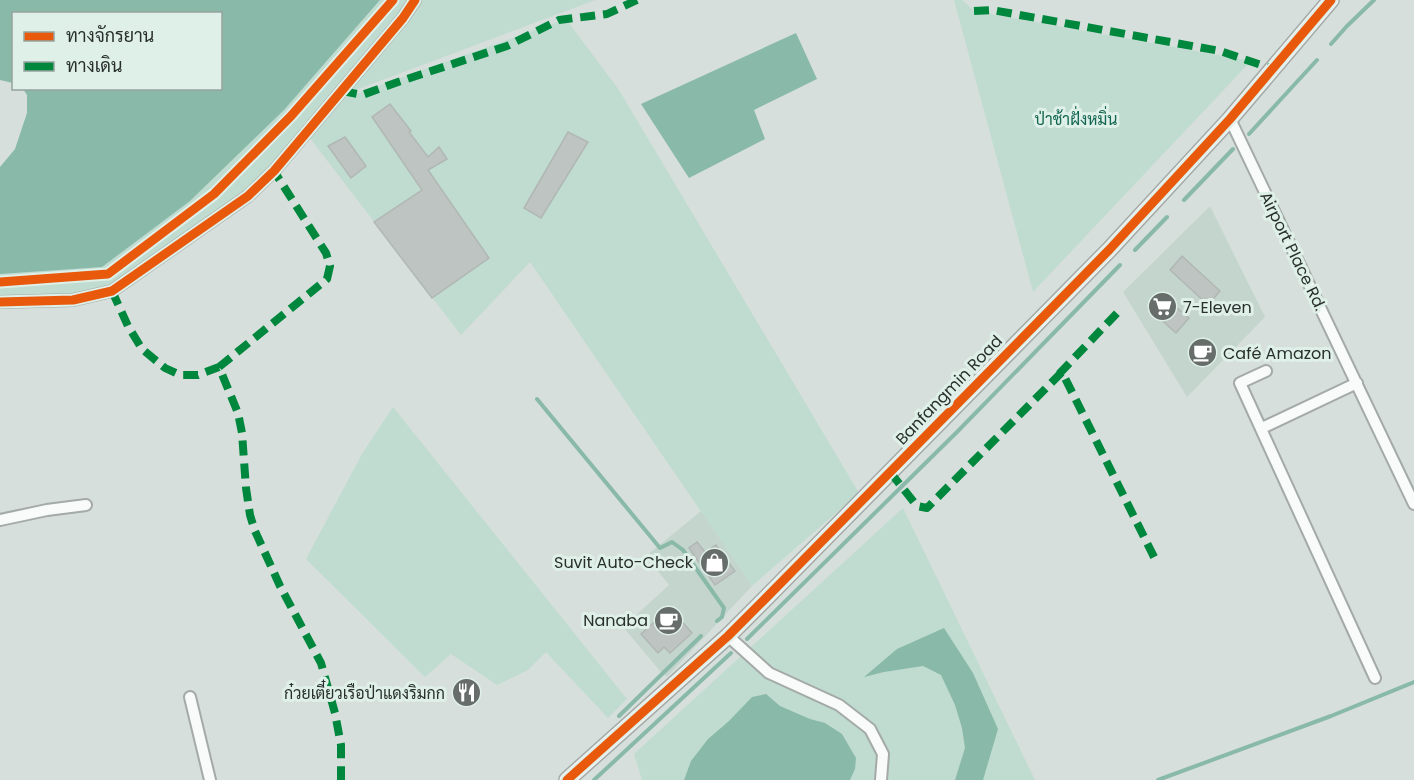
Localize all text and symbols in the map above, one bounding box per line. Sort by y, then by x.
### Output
legend [12,12,222,90]
text: ทางจักรยาน [66,23,154,48]
text: ทางเดิน [66,53,122,78]
park label: ป่าช้าฝั่งหมิ่น [1034,105,1118,131]
street label: Airport Place Rd. [1254,188,1332,314]
supermarket icon: 7-Eleven [1146,291,1178,323]
place label: 7-Eleven [1183,296,1252,319]
street label: Banfangmin Road [891,330,1007,450]
cafe icon: Café Amazon [1186,337,1218,369]
place label: Café Amazon [1223,342,1331,365]
shop icon: Suvit Auto-Check [698,546,730,578]
place label: Suvit Auto-Check [554,551,694,574]
cafe icon: Nanaba [653,604,685,636]
place label: Nanaba [583,609,648,632]
restaurant icon: ก๋วยเตี๋ยวเรือป่าแดงริมกก [450,677,482,709]
place label: ก๋วยเตี๋ยวเรือป่าแดงริมกก [284,679,445,705]

